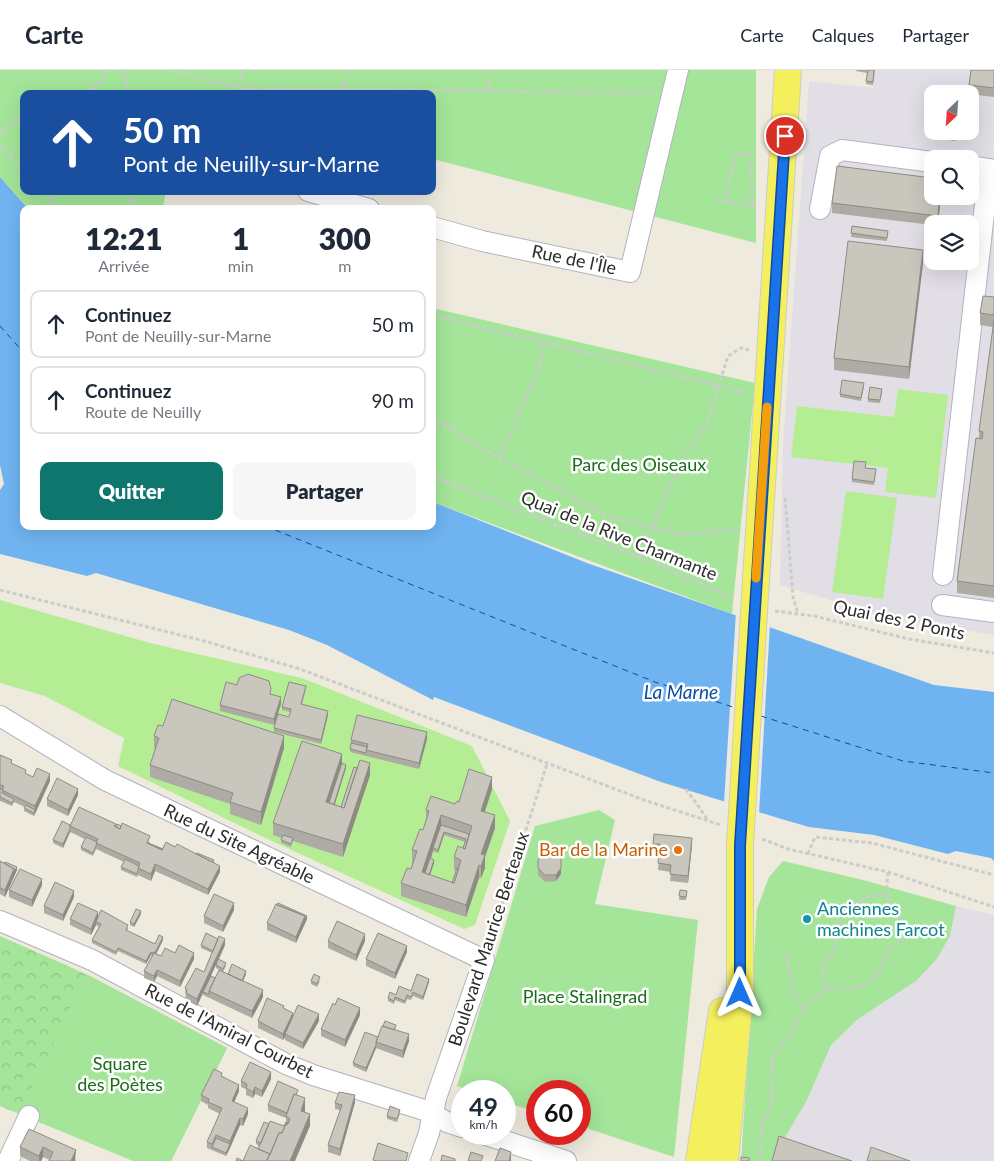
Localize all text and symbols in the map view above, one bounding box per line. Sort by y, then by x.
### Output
text: Carte [25,20,84,49]
text: Carte [740,24,784,46]
text: Calques [812,24,874,46]
text: Partager [902,24,969,46]
north arrow [924,85,979,140]
map controls [924,85,979,270]
text: 50 m [123,108,201,150]
icon: ahead [40,110,105,175]
pin [764,115,806,157]
icon: arrive [771,122,799,150]
text: Pont de Neuilly-sur-Marne [123,150,379,177]
button: search [924,150,979,205]
button: layers [924,215,979,270]
text: 12:21 [85,220,163,256]
text: 1 [232,220,249,256]
text: 300 [319,220,371,256]
street label: Rue de l'Île [530,239,618,279]
text: Arrivée [98,256,149,275]
text: min [228,256,254,275]
text: m [338,256,351,275]
text: Continuez [85,303,171,326]
icon: ahead [42,310,70,338]
text: 50 m [371,313,414,336]
text: Pont de Neuilly-sur-Marne [85,326,271,345]
text: Continuez [85,379,171,402]
icon: ahead [42,386,70,414]
text: 90 m [371,389,414,412]
text: Route de Neuilly [85,402,201,421]
park label: Parc des Oiseaux [572,453,706,475]
button: Quitter [40,462,223,520]
button: Partager [233,462,416,520]
street label: Quai de la Rive Charmante [518,486,721,585]
street label: Quai des 2 Ponts [831,594,967,644]
water label: La Marne [644,680,718,703]
street label: Rue du Site Agréable [161,799,318,888]
street label: Boulevard Maurice Berteaux [443,829,533,1049]
place label: Bar de la Marine [539,838,668,860]
marker: Bar de la Marine [672,844,684,856]
place label: Anciennes machines Farcot [817,897,945,940]
marker: Anciennes machines Farcot [801,913,813,925]
position arrow [713,966,765,1018]
street label: Rue de l'Amiral Courbet [141,978,318,1082]
park label: Place Stalingrad [523,985,647,1007]
park label: Square des Poètes [77,1052,163,1095]
speed limit sign: 60 [526,1080,591,1145]
text: 49 [469,1091,498,1121]
text: km/h [469,1117,498,1132]

